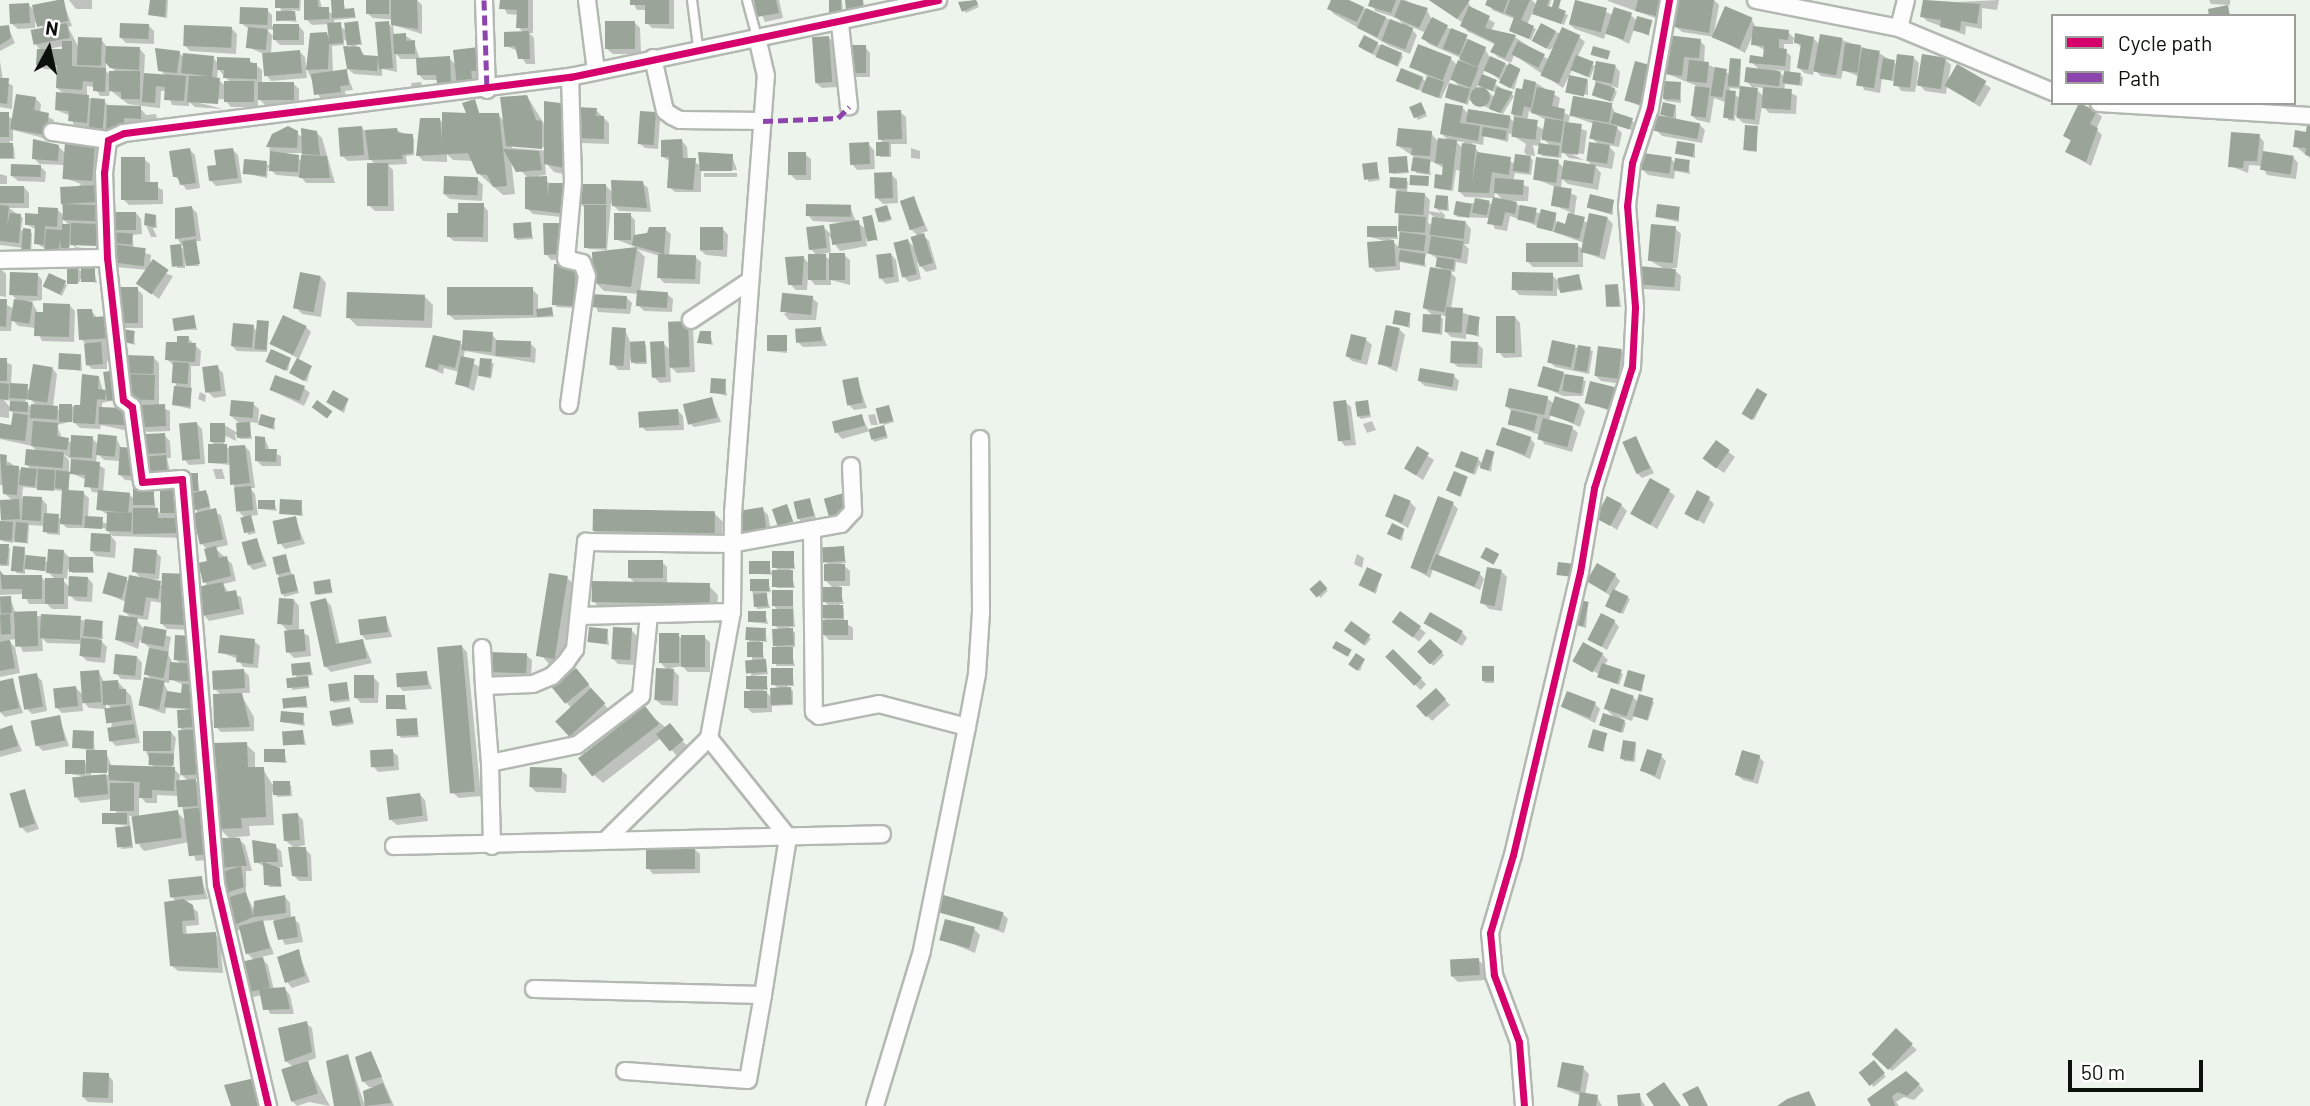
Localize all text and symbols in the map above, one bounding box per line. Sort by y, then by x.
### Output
north arrow [14,14,84,84]
legend [2051,14,2296,105]
text: N [44,15,60,40]
text: Cycle path [2118,30,2212,55]
text: Path [2118,65,2160,90]
scale bar [2072,1046,2207,1090]
text: 50 m [2081,1059,2125,1084]

